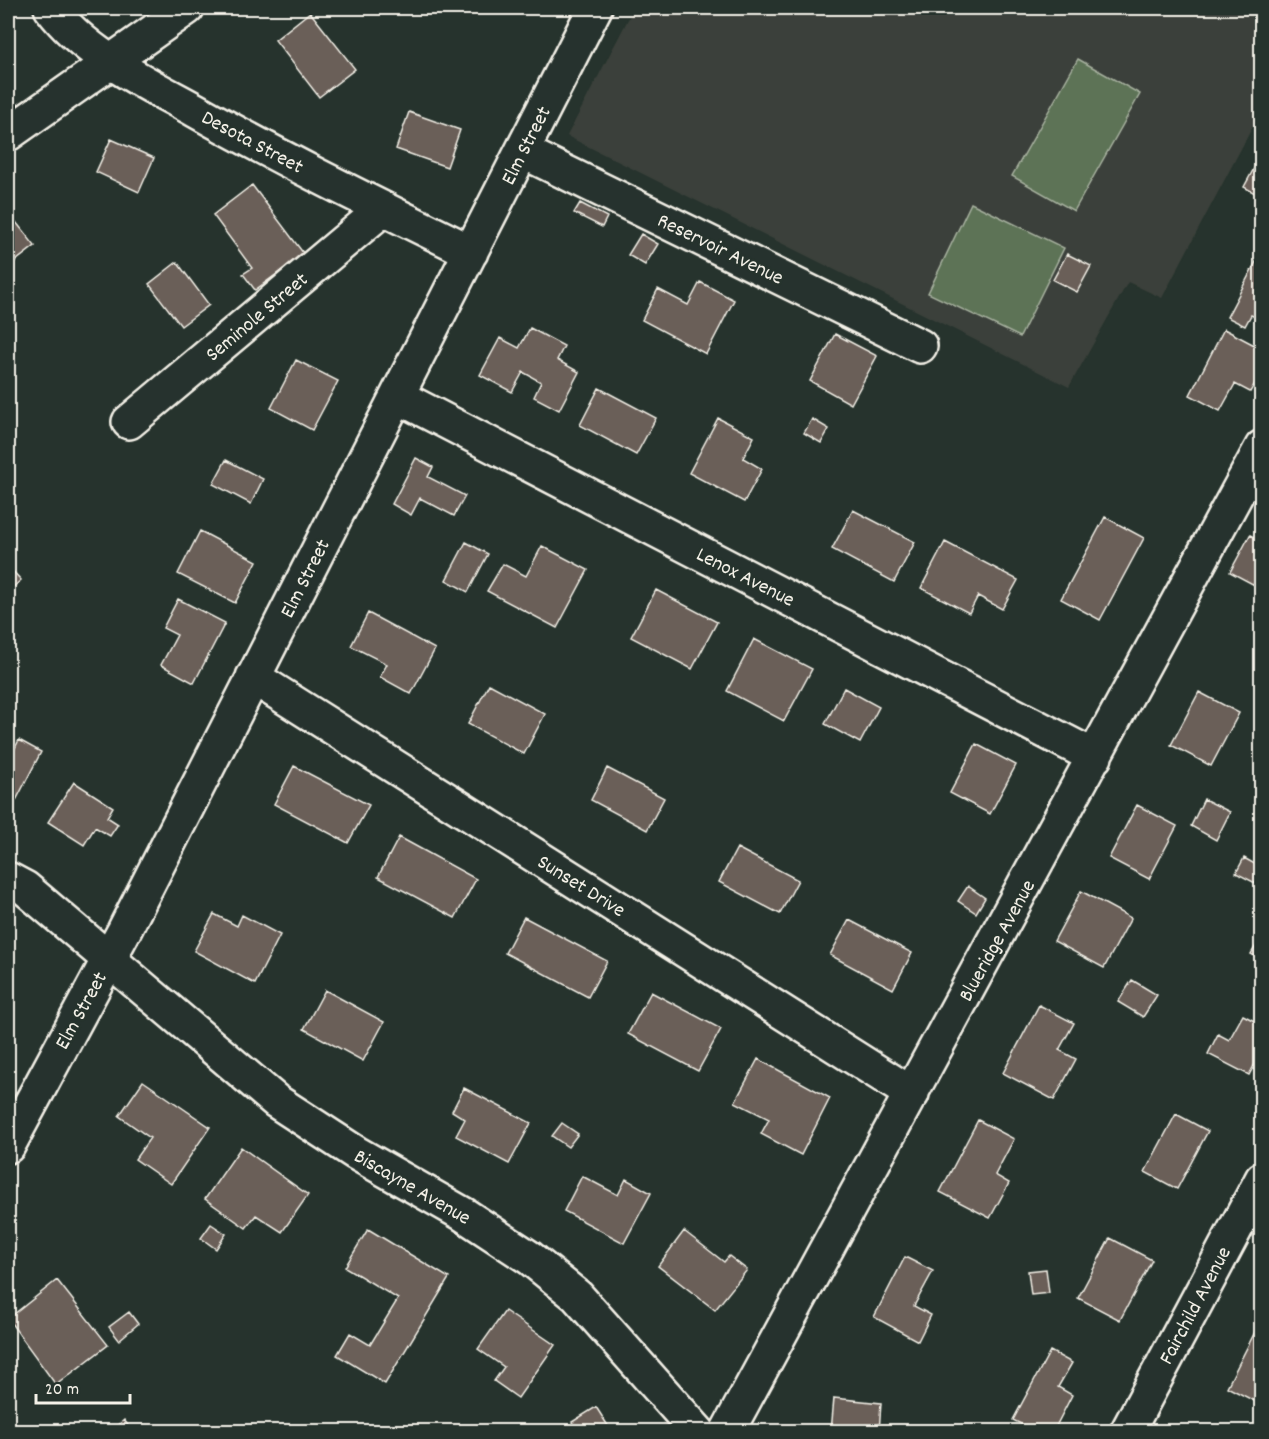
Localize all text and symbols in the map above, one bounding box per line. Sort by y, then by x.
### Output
street label: Elm Street [495,102,560,191]
street label: Desota Street [195,104,308,183]
street label: Reservoir Avenue [651,207,788,294]
street label: Seminole Street [200,266,316,370]
street label: Elm Street [274,535,339,624]
street label: Lenox Avenue [690,541,799,616]
street label: Sunset Drive [530,849,630,927]
street label: Blueridge Avenue [953,875,1045,1008]
street label: Elm Street [49,967,116,1056]
street label: Biscayne Avenue [347,1143,476,1234]
street label: Fairchild Avenue [1153,1242,1240,1371]
scale bar [36,1367,130,1405]
text: 20 m [45,1378,79,1403]

